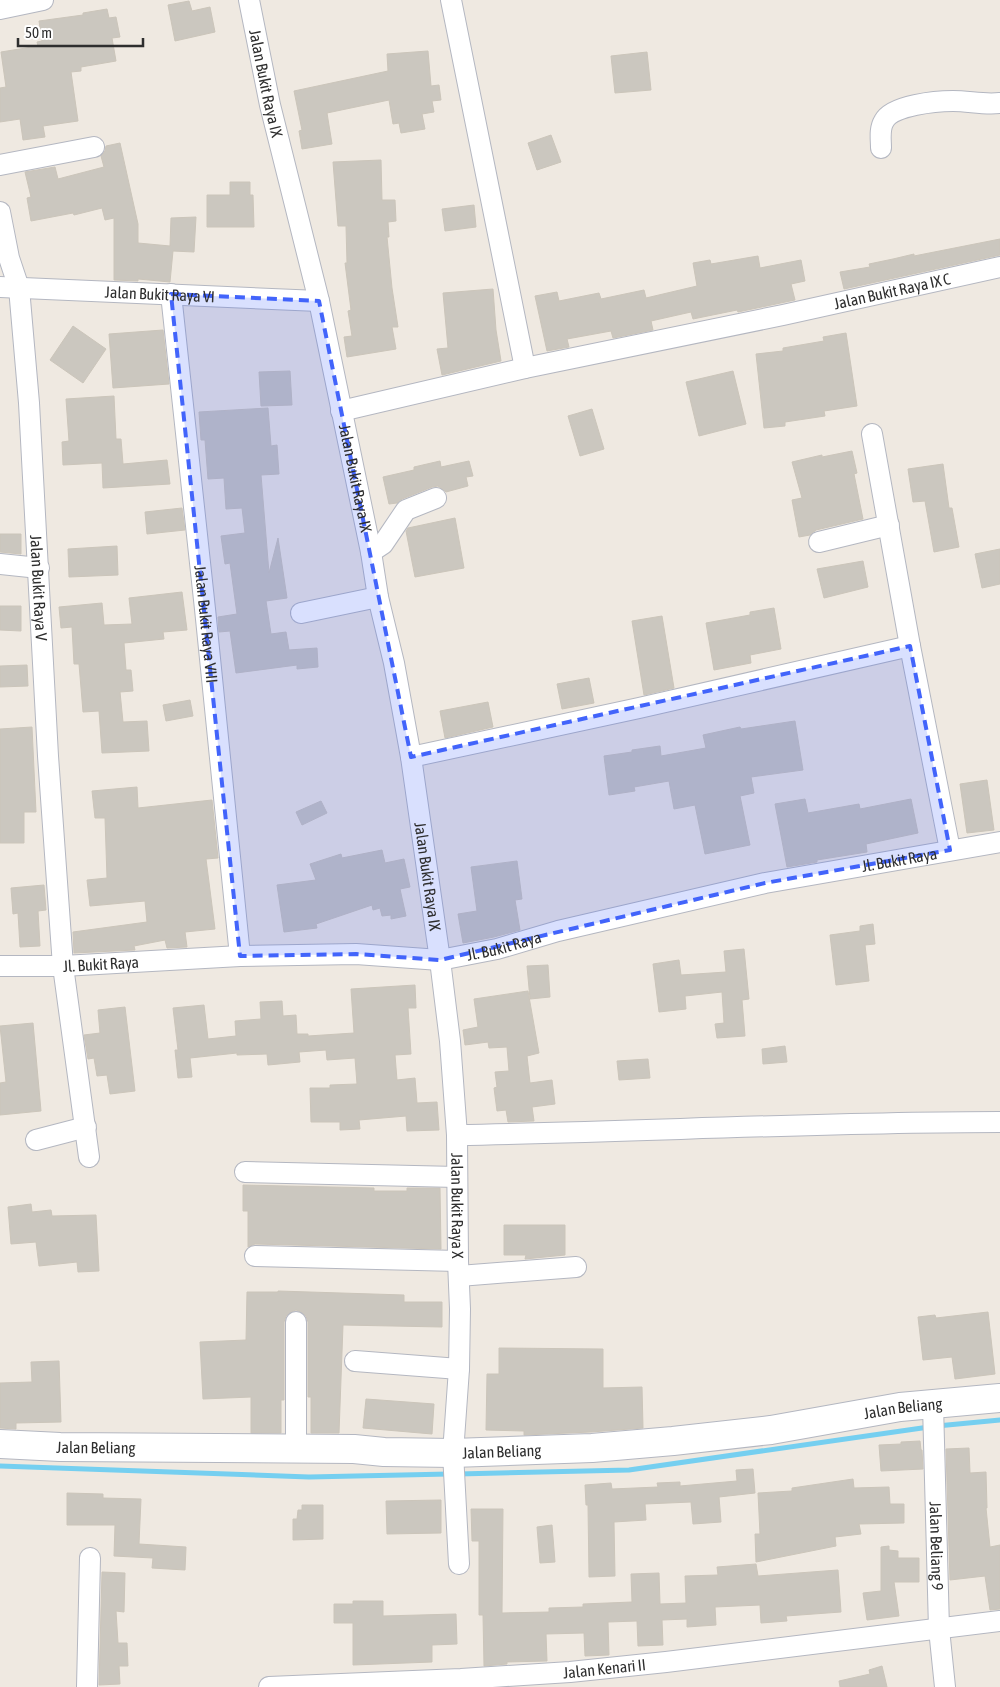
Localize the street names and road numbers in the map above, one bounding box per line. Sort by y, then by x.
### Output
street label: Jalan Bukit Raya IX [246,28,287,140]
street label: Jalan Bukit Raya IX C [832,269,952,313]
street label: Jalan Bukit Raya VI [104,283,215,305]
street label: Jalan Bukit Raya IX [336,423,376,534]
street label: Jalan Bukit Raya V [27,534,51,641]
street label: Jalan Bukit Raya VIII [191,564,221,684]
street label: Jalan Bukit Raya IX [411,821,445,933]
street label: Jl. Bukit Raya [860,844,938,875]
street label: Jl. Bukit Raya [465,927,543,964]
street label: Jl. Bukit Raya [62,953,139,975]
street label: Jalan Bukit Raya X [448,1153,467,1259]
street label: Jalan Beliang [862,1394,943,1422]
street label: Jalan Beliang [56,1438,136,1458]
street label: Jalan Beliang [462,1441,542,1462]
street label: Jalan Beliang 9 [927,1501,947,1591]
street label: Jalan Kenari II [563,1655,647,1681]

